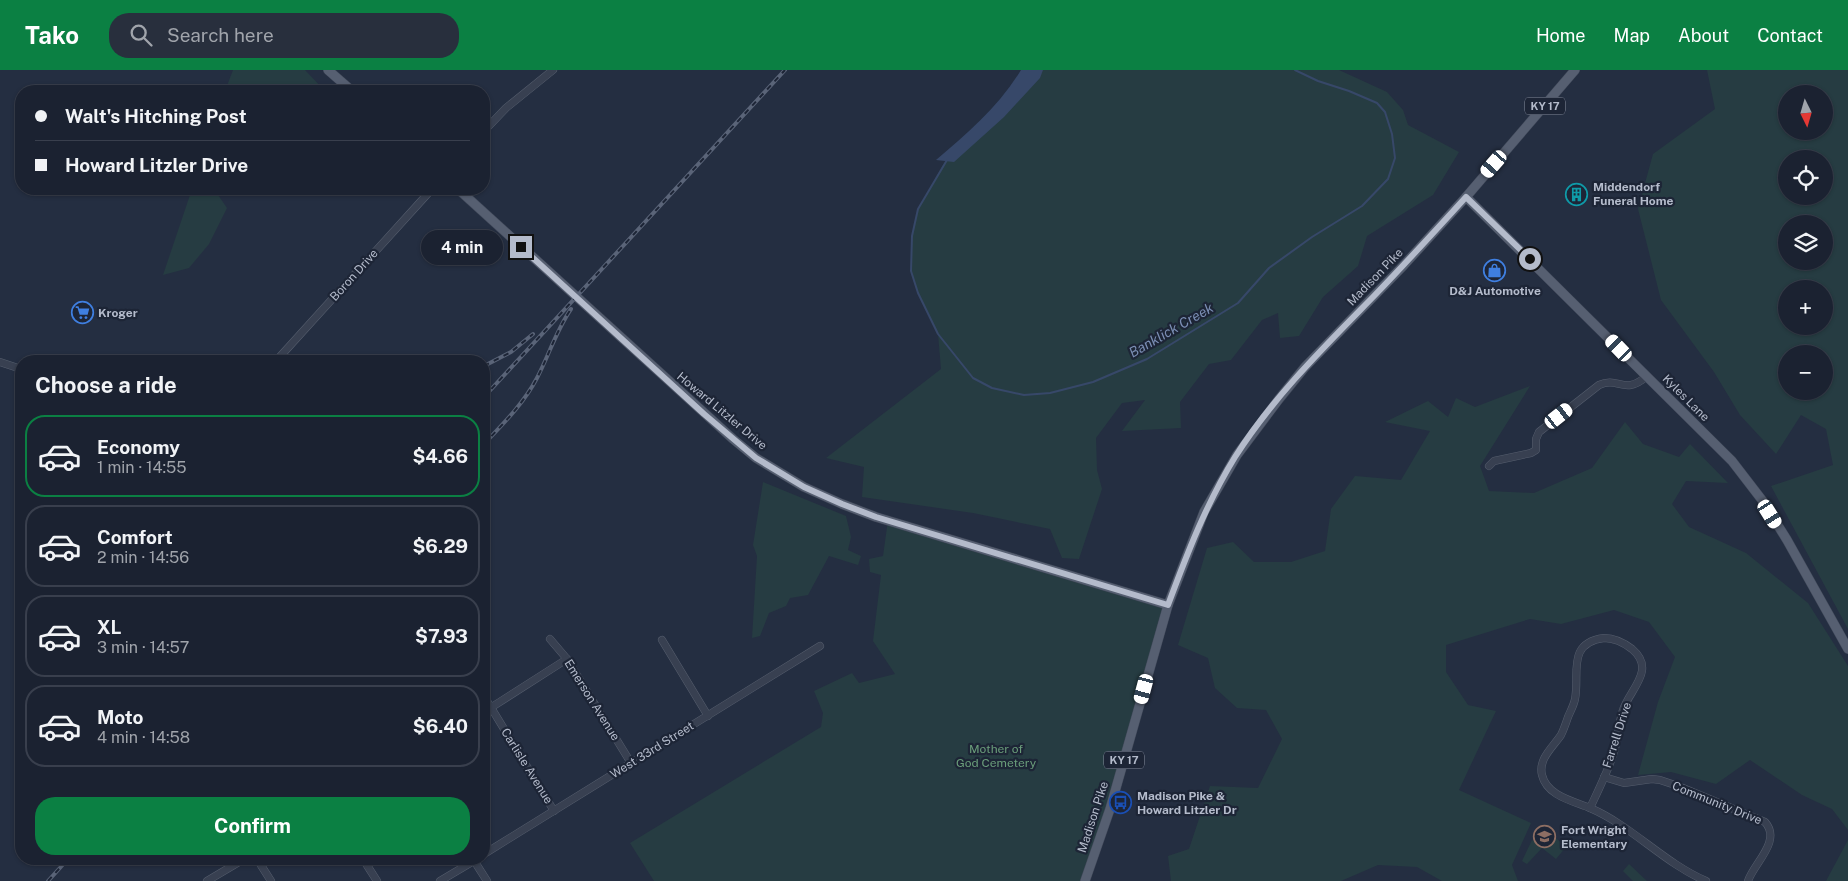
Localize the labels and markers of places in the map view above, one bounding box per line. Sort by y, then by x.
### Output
place label: Middendorf Funeral Home [1593,180,1673,208]
building icon: Middendorf Funeral Home [1565,182,1589,206]
shop icon: D&J Automotive [1483,258,1507,282]
place label: D&J Automotive [1449,284,1541,298]
supermarket icon: Kroger [70,301,94,325]
place label: Kroger [98,306,138,320]
place label: Madison Pike & Howard Litzler Dr [1137,789,1237,817]
bus stop icon: Madison Pike & Howard Litzler Dr [1109,791,1133,815]
place label: Fort Wright Elementary [1561,823,1627,851]
school or university icon: Fort Wright Elementary [1533,825,1557,849]

